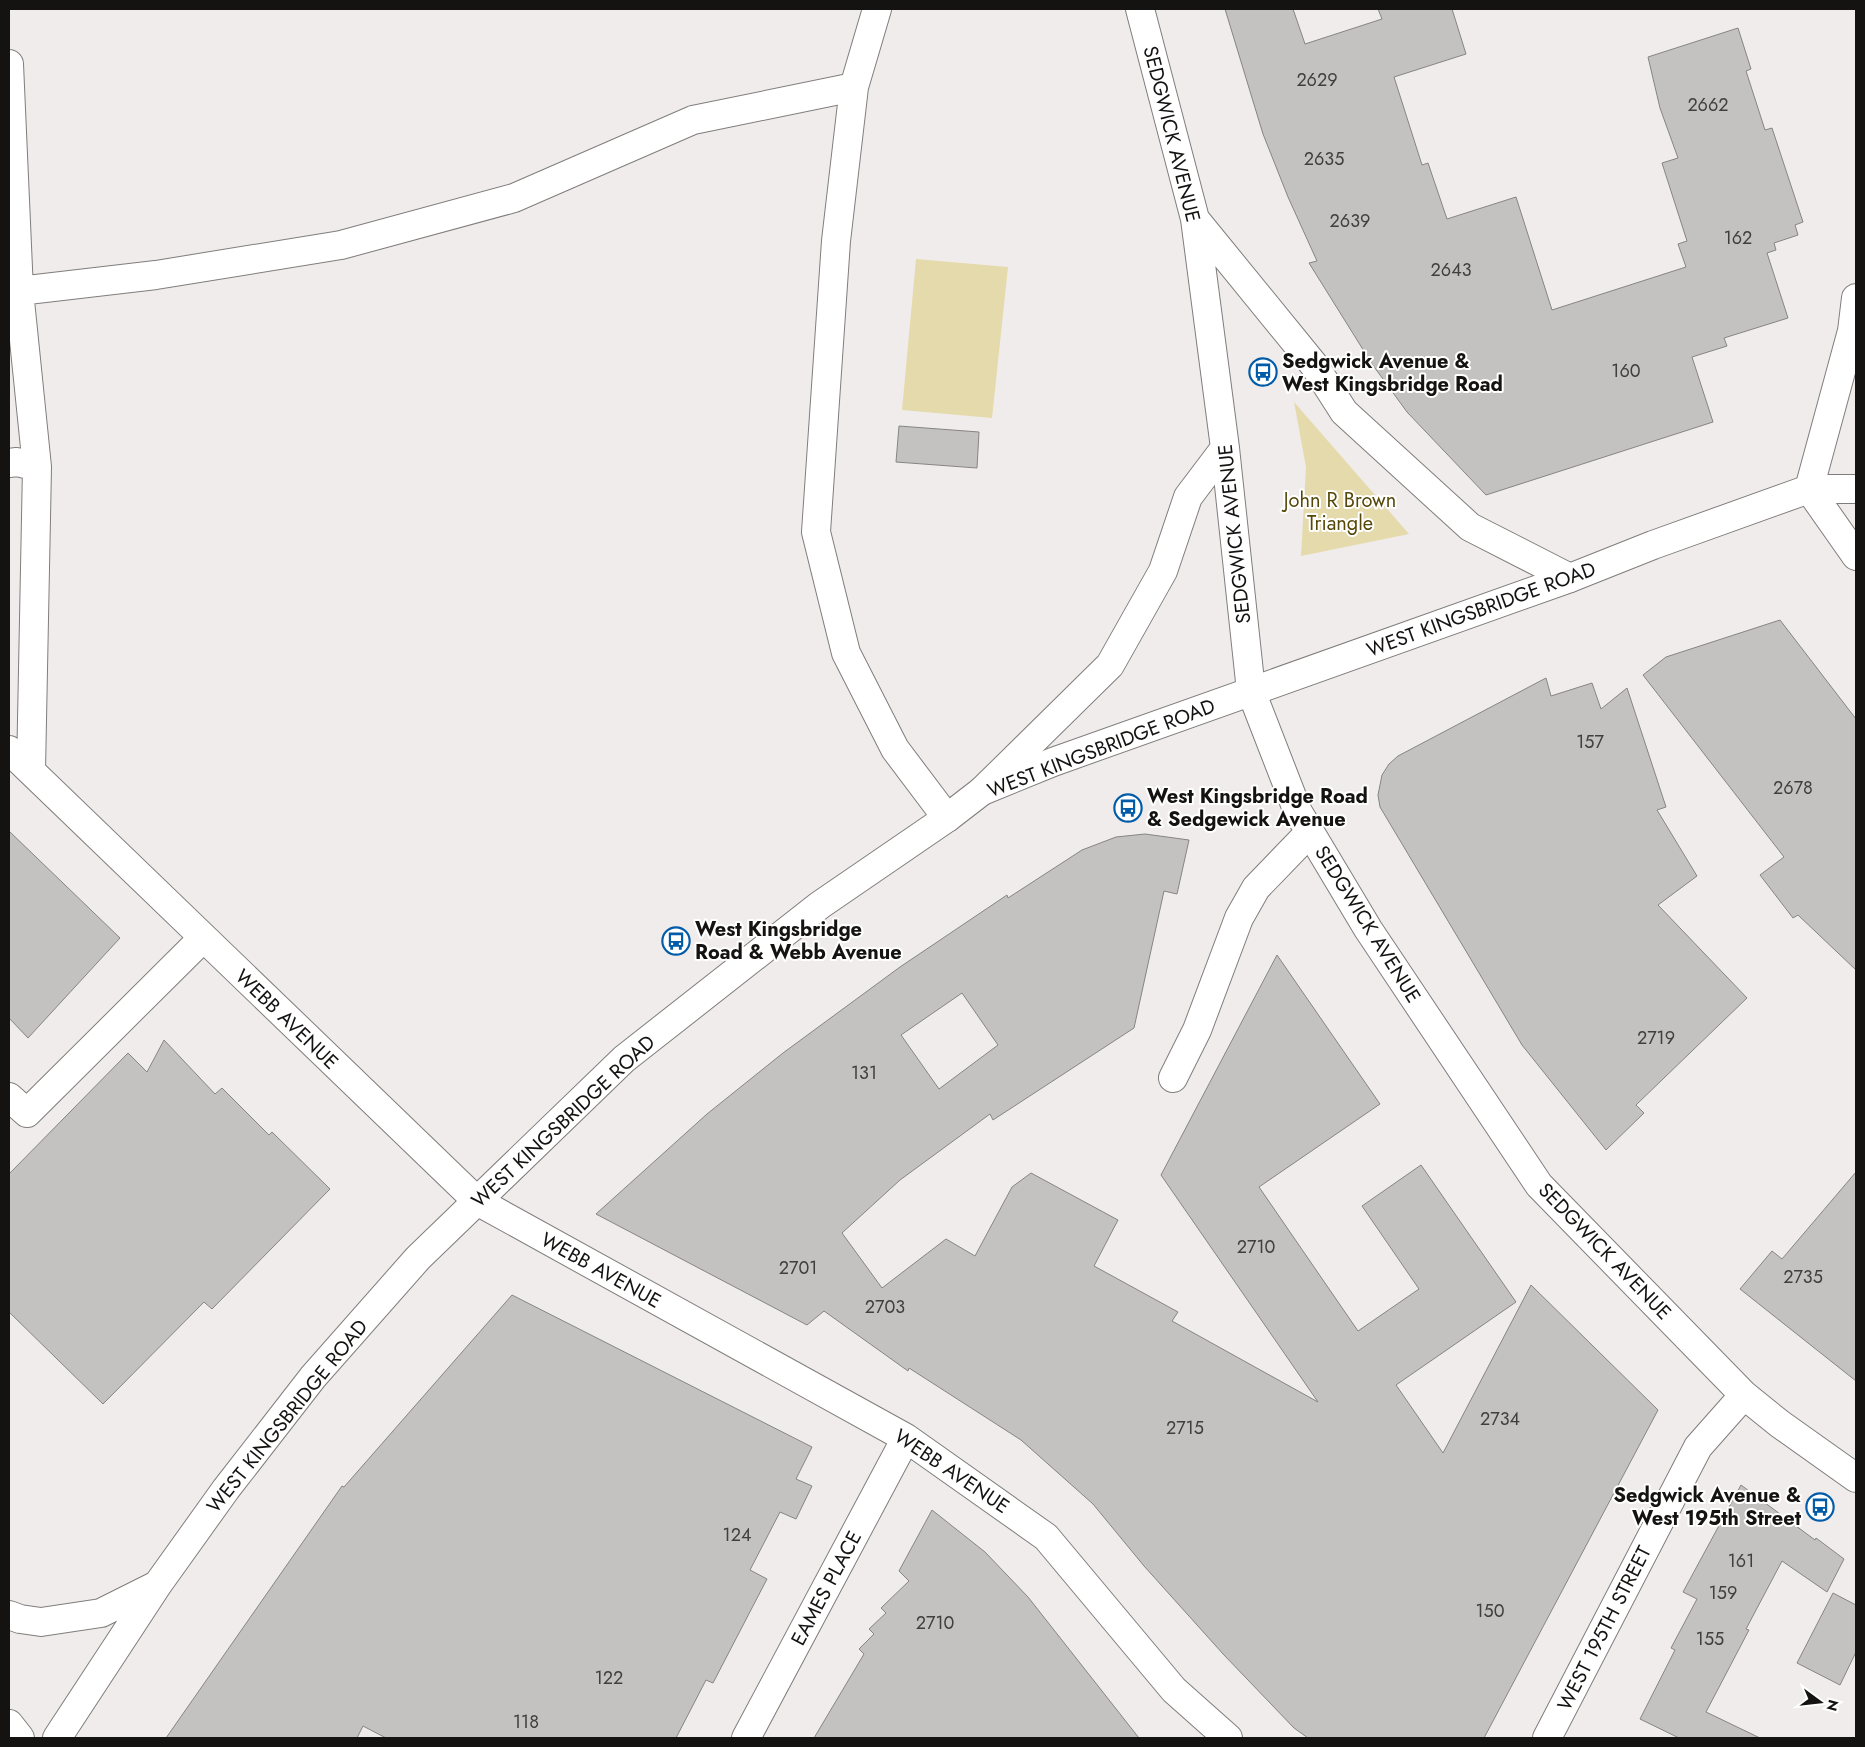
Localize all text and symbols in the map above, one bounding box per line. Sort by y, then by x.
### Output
street label: SEDGWICK AVENUE [1136,43,1207,225]
house number: 2629 [1296,67,1338,93]
house number: 2662 [1687,92,1729,118]
house number: 2635 [1304,146,1344,172]
house number: 2639 [1330,208,1370,234]
house number: 162 [1724,225,1752,251]
house number: 2643 [1431,257,1472,283]
place label: Sedgwick Avenue & West Kingsbridge Road [1282,347,1503,399]
bus stop icon: Sedgwick Avenue & West Kingsbridge Road [1248,357,1278,387]
house number: 160 [1611,358,1641,384]
street label: SEDGWICK AVENUE [1211,443,1258,625]
park label: John R Brown Triangle [1281,486,1396,538]
street label: WEST KINGSBRIDGE ROAD [1363,554,1600,664]
street label: WEST KINGSBRIDGE ROAD [983,692,1219,805]
house number: 157 [1576,729,1604,755]
house number: 2678 [1773,775,1813,801]
place label: West Kingsbridge Road & Sedgewick Avenue [1147,782,1368,834]
bus stop icon: West Kingsbridge Road & Sedgewick Avenue [1113,793,1143,823]
street label: SEDGWICK AVENUE [1307,840,1428,1009]
place label: West Kingsbridge Road & Webb Avenue [695,915,902,967]
bus stop icon: West Kingsbridge Road & Webb Avenue [661,926,691,956]
street label: WEBB AVENUE [229,963,345,1076]
house number: 2719 [1637,1025,1675,1051]
street label: WEST KINGSBRIDGE ROAD [465,1028,662,1214]
house number: 131 [851,1060,877,1086]
street label: SEDGWICK AVENUE [1531,1176,1678,1326]
street label: WEBB AVENUE [535,1225,666,1315]
house number: 2710 [1237,1234,1275,1260]
house number: 2701 [779,1255,817,1281]
house number: 2735 [1783,1264,1823,1290]
house number: 2703 [865,1294,905,1320]
street label: WEST KINGSBRIDGE ROAD [200,1313,375,1519]
house number: 2734 [1480,1406,1520,1432]
house number: 2715 [1166,1415,1204,1441]
street label: WEBB AVENUE [888,1422,1015,1521]
place label: Sedgwick Avenue & West 195th Street [1613,1481,1802,1533]
bus stop icon: Sedgwick Avenue & West 195th Street [1805,1492,1835,1522]
house number: 124 [723,1522,751,1548]
street label: EAMES PLACE [784,1526,869,1651]
street label: WEST 195TH STREET [1550,1540,1659,1716]
house number: 161 [1728,1548,1754,1574]
house number: 159 [1709,1580,1737,1606]
house number: 150 [1475,1598,1505,1624]
house number: 2710 [916,1610,954,1636]
house number: 155 [1696,1626,1724,1652]
house number: 122 [595,1665,623,1691]
north arrow [1795,1677,1845,1727]
text: N [1821,1697,1844,1713]
house number: 118 [513,1709,539,1735]

